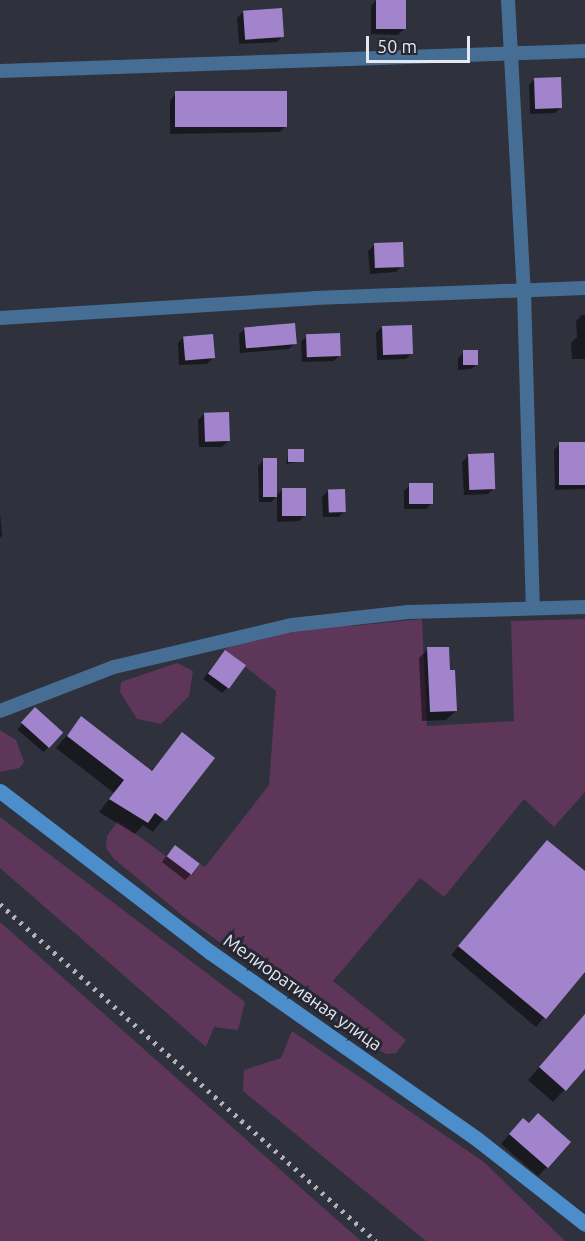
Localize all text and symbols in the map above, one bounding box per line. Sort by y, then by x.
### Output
scale bar [369,24,472,62]
text: 50 m [377,36,417,56]
street label: Мелиоративная улица [220,929,386,1055]

